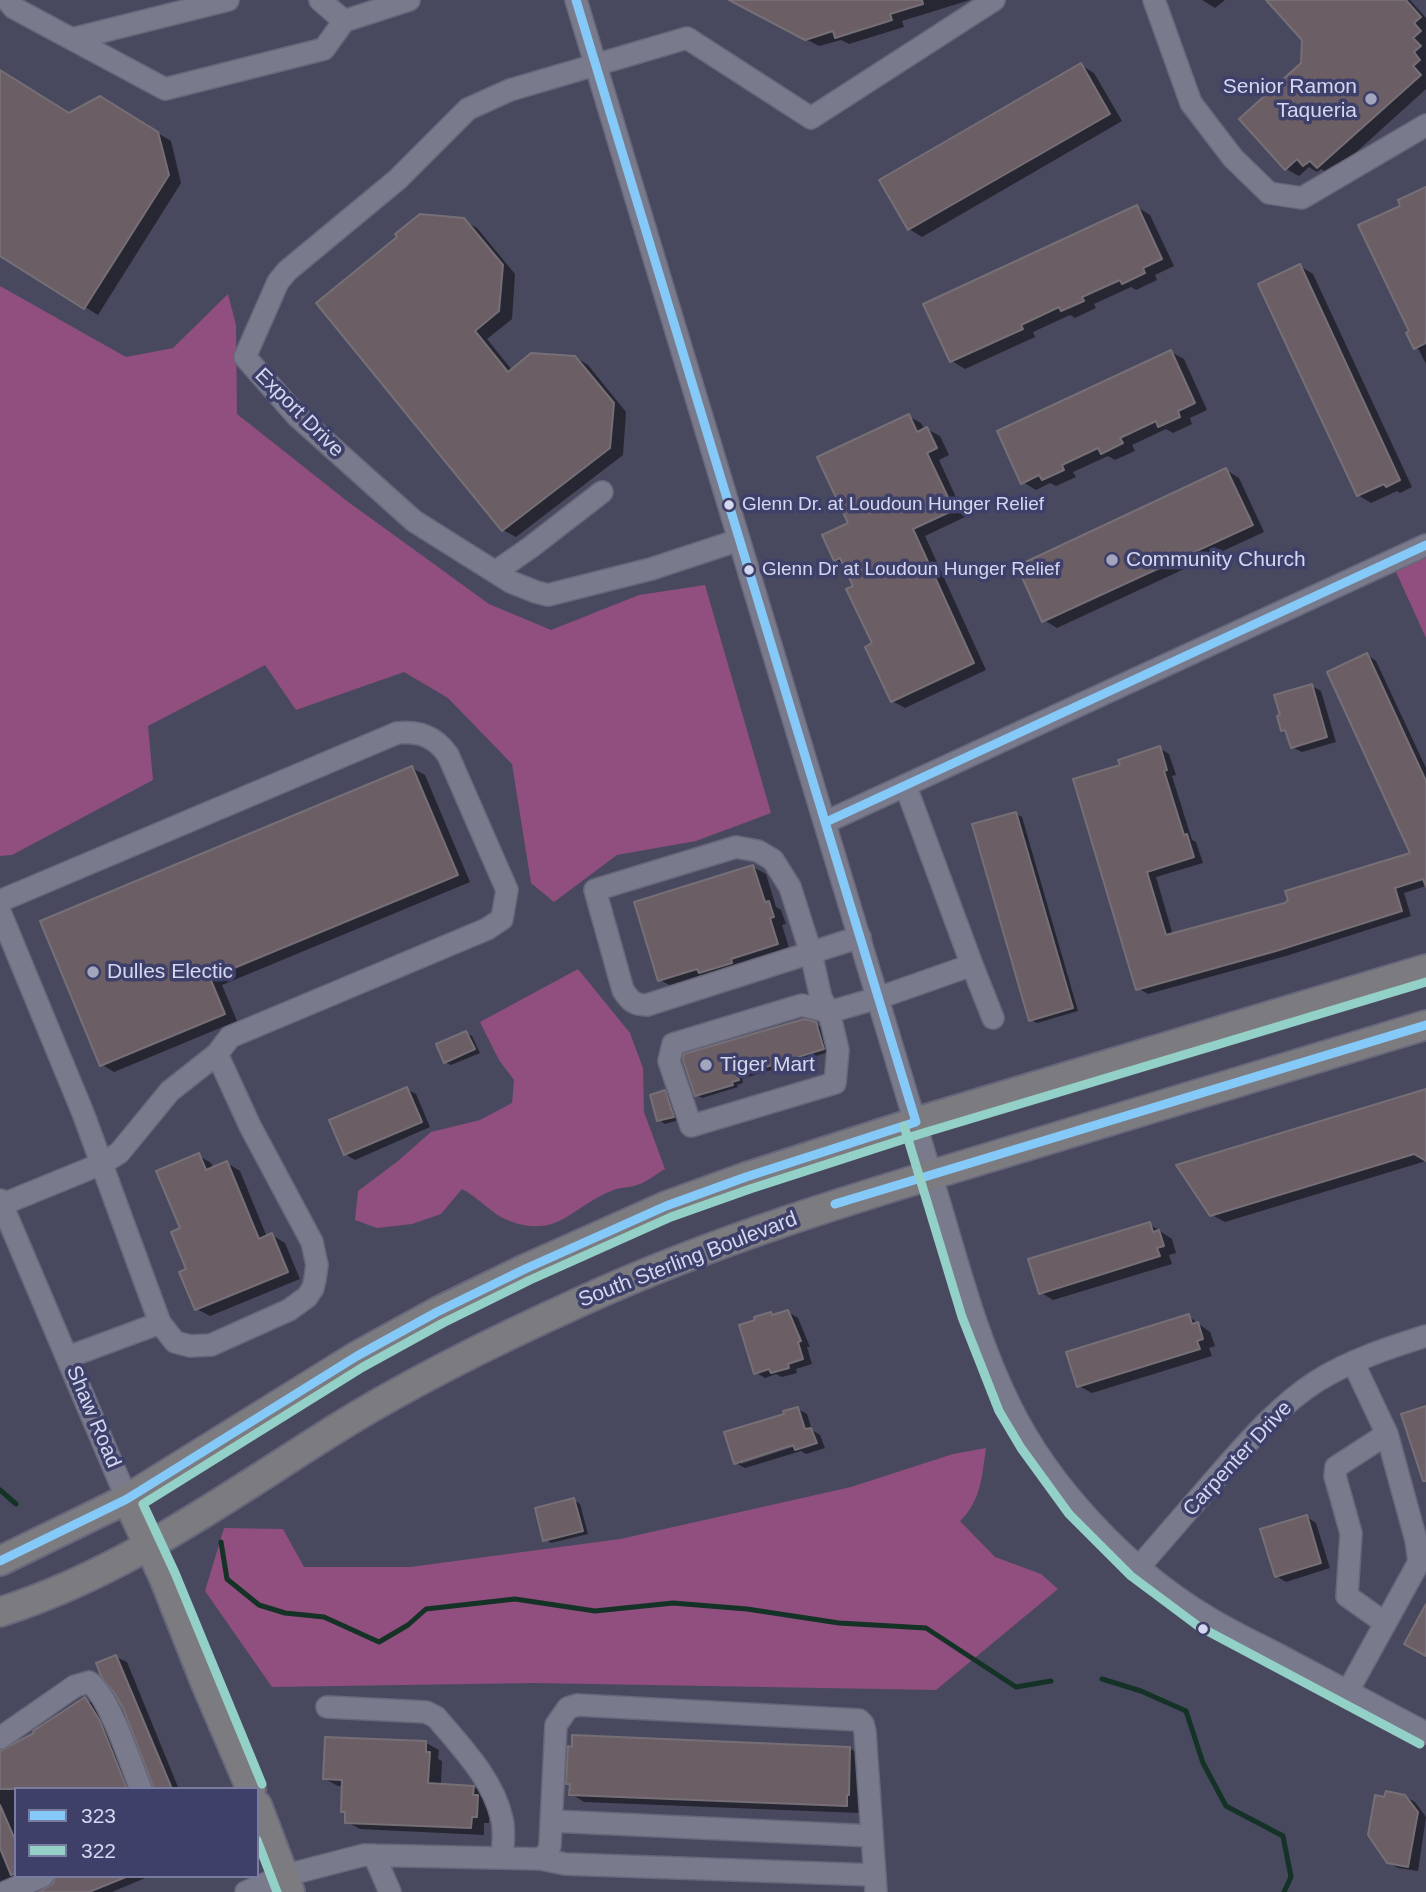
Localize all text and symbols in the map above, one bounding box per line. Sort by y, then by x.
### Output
place label: Senior Ramon Taqueria [1223,74,1357,124]
marker: Senior Ramon Taqueria [1363,91,1379,107]
street label: Export Drive [249,363,349,463]
place label: Glenn Dr. at Loudoun Hunger Relief [742,494,1044,516]
marker: Glenn Dr. at Loudoun Hunger Relief [722,498,736,512]
place label: Community Church [1126,547,1306,573]
marker: Community Church [1104,552,1120,568]
place label: Glenn Dr at Loudoun Hunger Relief [762,559,1060,581]
marker: Glenn Dr at Loudoun Hunger Relief [742,563,756,577]
place label: Dulles Electic [107,959,233,985]
marker: Dulles Electic [85,964,101,980]
place label: Tiger Mart [720,1052,815,1078]
marker: Tiger Mart [698,1057,714,1073]
street label: South Sterling Boulevard [575,1207,801,1313]
street label: Shaw Road [60,1362,126,1472]
street label: Carpenter Drive [1178,1396,1298,1522]
unlabelled marker [1196,1622,1210,1636]
legend [14,1787,259,1878]
text: 323 [81,1804,116,1827]
text: 322 [81,1839,116,1862]

